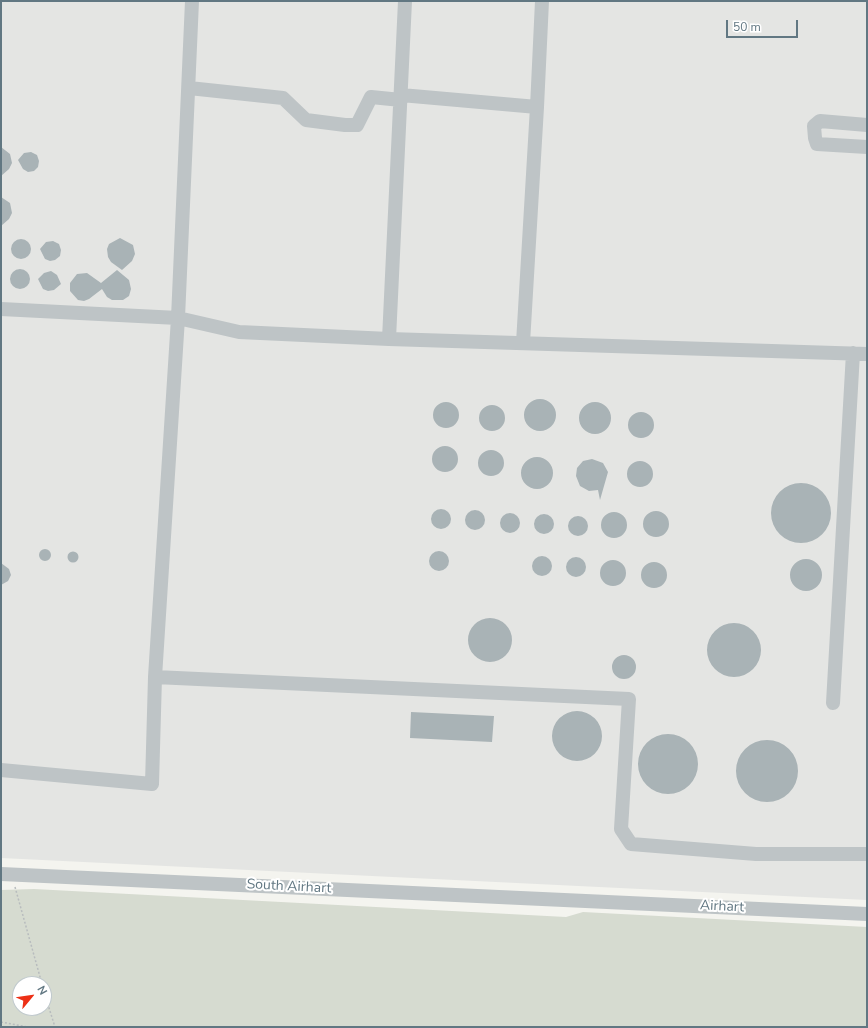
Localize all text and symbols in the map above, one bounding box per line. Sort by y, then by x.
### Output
scale bar [728,12,800,38]
text: 50 m [733,19,761,35]
street label: South Airhart [246,876,332,898]
street label: Airhart [700,897,744,917]
north arrow [12,976,52,1016]
text: N [33,983,51,998]

